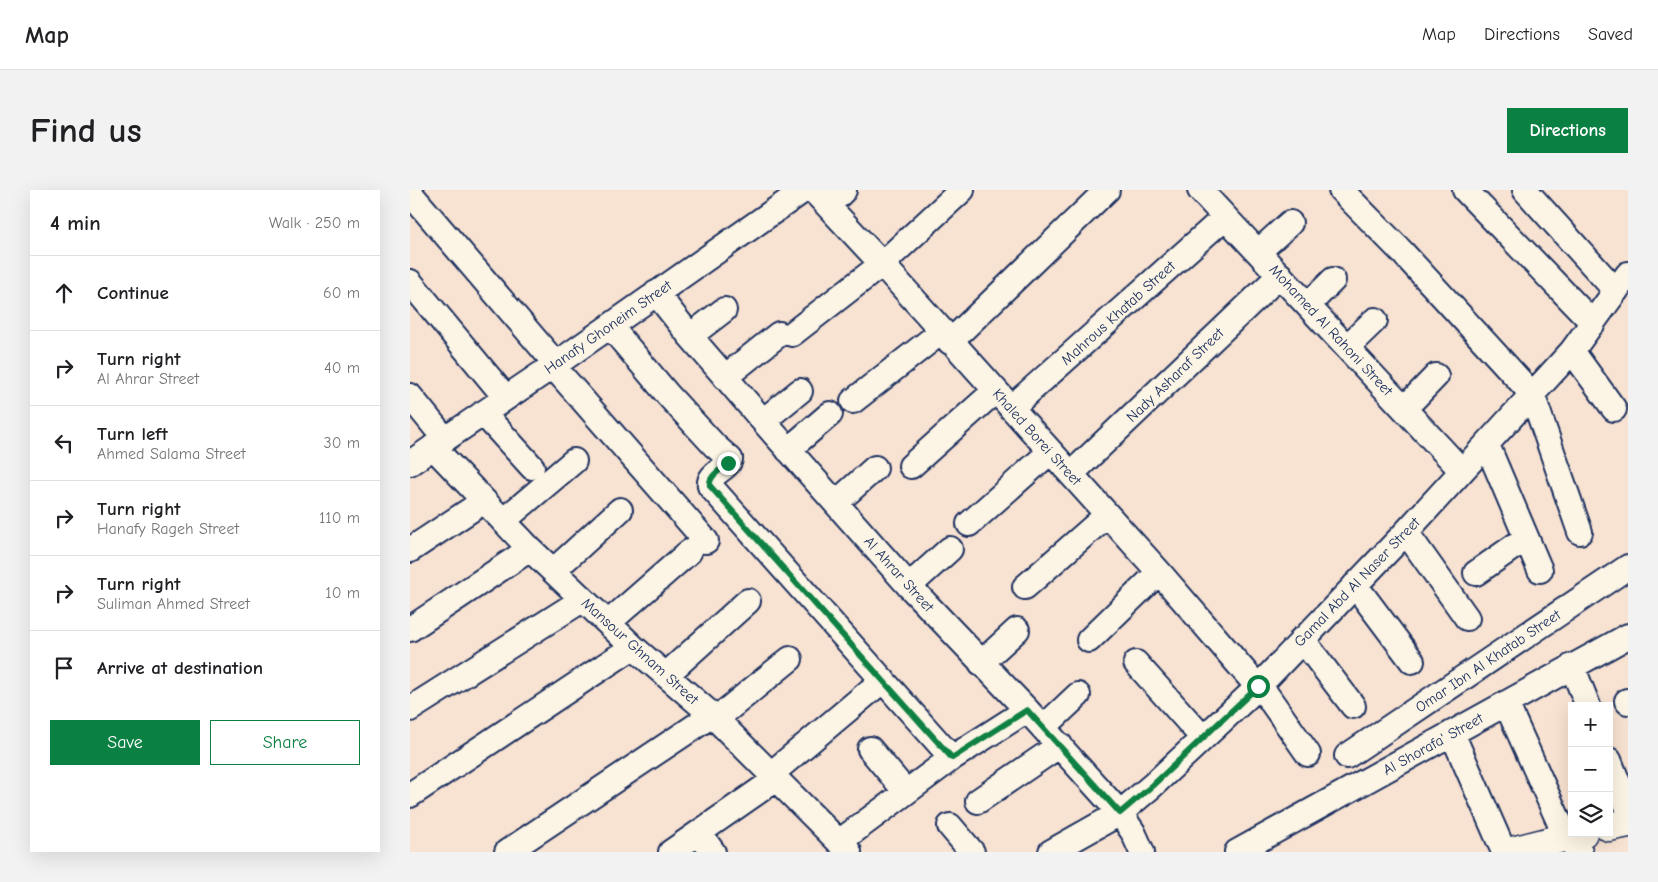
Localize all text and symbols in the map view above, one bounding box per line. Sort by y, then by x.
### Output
text: Map [25,21,69,49]
text: Map [1422,24,1456,45]
text: Directions [1484,24,1560,45]
text: Saved [1588,24,1633,45]
button: Directions [1507,108,1628,153]
text: Find us [30,110,142,151]
text: 4 min [50,211,101,235]
text: Walk · 250 m [269,214,360,232]
street label: Mahrous Khatab Street [1057,257,1179,369]
street label: Mohamed Al Rahoni Street [1265,261,1397,400]
street label: Hanafy Ghoneim Street [541,276,676,378]
icon: ahead [50,279,78,307]
text: Continue [97,282,169,304]
text: 60 m [323,284,360,302]
street label: Nady Asharaf Street [1123,324,1228,426]
text: Turn right [97,348,181,370]
icon: right [50,354,78,382]
text: 40 m [324,359,360,377]
text: Al Ahrar Street [97,370,199,388]
street label: Khaled Borei Street [989,385,1086,490]
text: Turn left [97,423,168,445]
icon: left [50,429,78,457]
text: 30 m [324,434,360,452]
text: Ahmed Salama Street [97,445,246,463]
route end [717,452,740,475]
text: Turn right [97,498,181,520]
icon: right [50,504,78,532]
text: 110 m [319,509,360,527]
street label: Gamal Abd Al Naser Street [1290,513,1424,651]
text: Hanafy Rageh Street [97,520,239,538]
street label: Al Ahrar Street [860,532,938,616]
text: Turn right [97,573,181,595]
icon: right [50,579,78,607]
text: 10 m [325,584,360,602]
street label: Mansour Ghnam Street [578,594,703,709]
text: Suliman Ahmed Street [97,595,250,613]
street label: Omar Ibn Al Khatab Street [1412,605,1565,716]
icon: arrive [50,654,78,682]
text: Arrive at destination [97,657,263,679]
route start [1247,675,1270,698]
map controls [1568,702,1613,837]
button: + [1568,702,1613,747]
street label: Al Shorafa' Street [1380,709,1487,779]
button: Save [50,720,200,765]
button: Share [210,720,360,765]
button: − [1568,747,1613,792]
button: layers [1568,792,1613,837]

